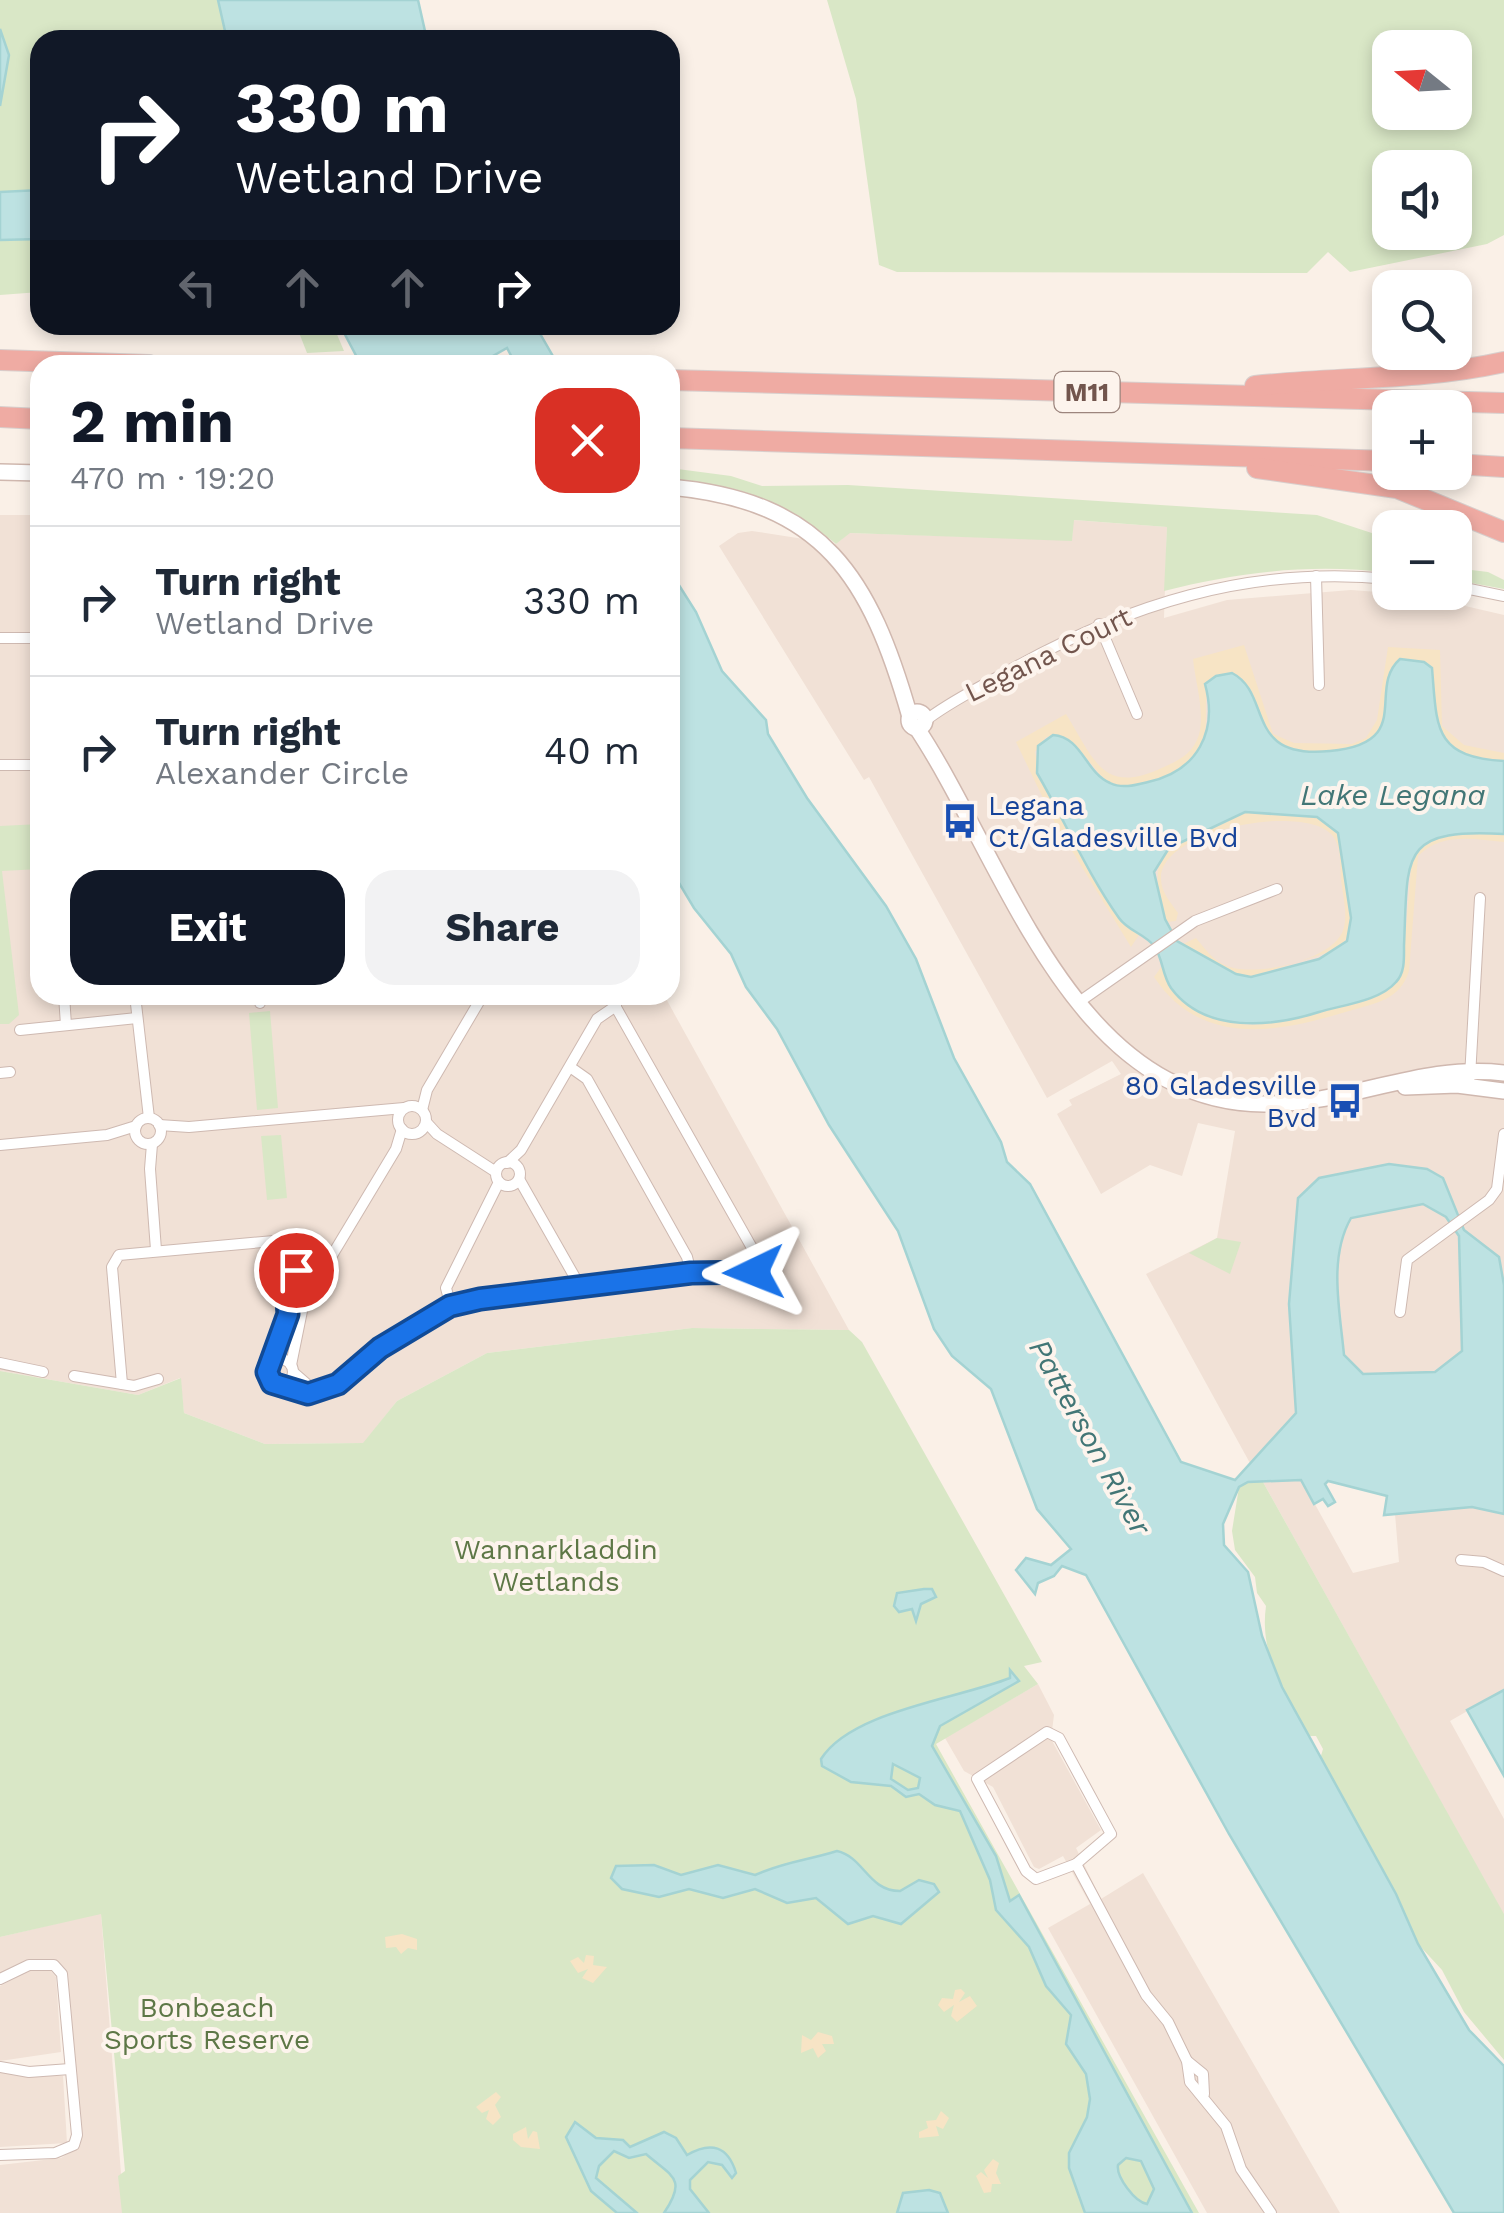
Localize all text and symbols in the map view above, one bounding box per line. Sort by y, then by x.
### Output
north arrow [1372,30,1472,130]
map controls [1372,30,1472,610]
text: 330 m [235,67,449,149]
icon: right [70,70,200,200]
button: sound [1372,150,1472,250]
text: Wetland Drive [235,151,543,204]
icon: left [170,260,225,315]
icon: ahead [275,260,330,315]
icon: ahead [380,260,435,315]
icon: right [485,260,540,315]
button: search [1372,270,1472,370]
road number: M11 [1054,372,1120,412]
text: 2 min [70,386,234,457]
button: close [535,388,640,493]
button: + [1372,390,1472,490]
text: 470 m · 19:20 [70,459,275,497]
button: − [1372,510,1472,610]
text: Turn right [155,560,341,604]
icon: right [70,574,125,629]
text: 330 m [523,579,640,623]
street label: Legana Court [960,600,1137,709]
text: Wetland Drive [155,604,374,642]
text: Turn right [155,710,341,754]
icon: right [70,724,125,779]
text: 40 m [544,729,640,773]
text: Alexander Circle [155,754,409,792]
water label: Lake Legana [1300,777,1486,812]
place label: Legana Ct/Gladesville Bvd [988,789,1239,854]
bus stop icon: Legana Ct/Gladesville Bvd [941,802,979,840]
button: Exit [70,870,345,985]
button: Share [365,870,640,985]
place label: 80 Gladesville Bvd [1125,1069,1317,1134]
bus stop icon: 80 Gladesville Bvd [1326,1082,1364,1120]
position arrow [702,1220,806,1324]
pin [254,1228,339,1313]
icon: arrive [269,1243,324,1298]
water label: Patterson River [1022,1333,1159,1542]
park label: Wannarkladdin Wetlands [454,1533,658,1598]
park label: Bonbeach Sports Reserve [104,1991,310,2056]

